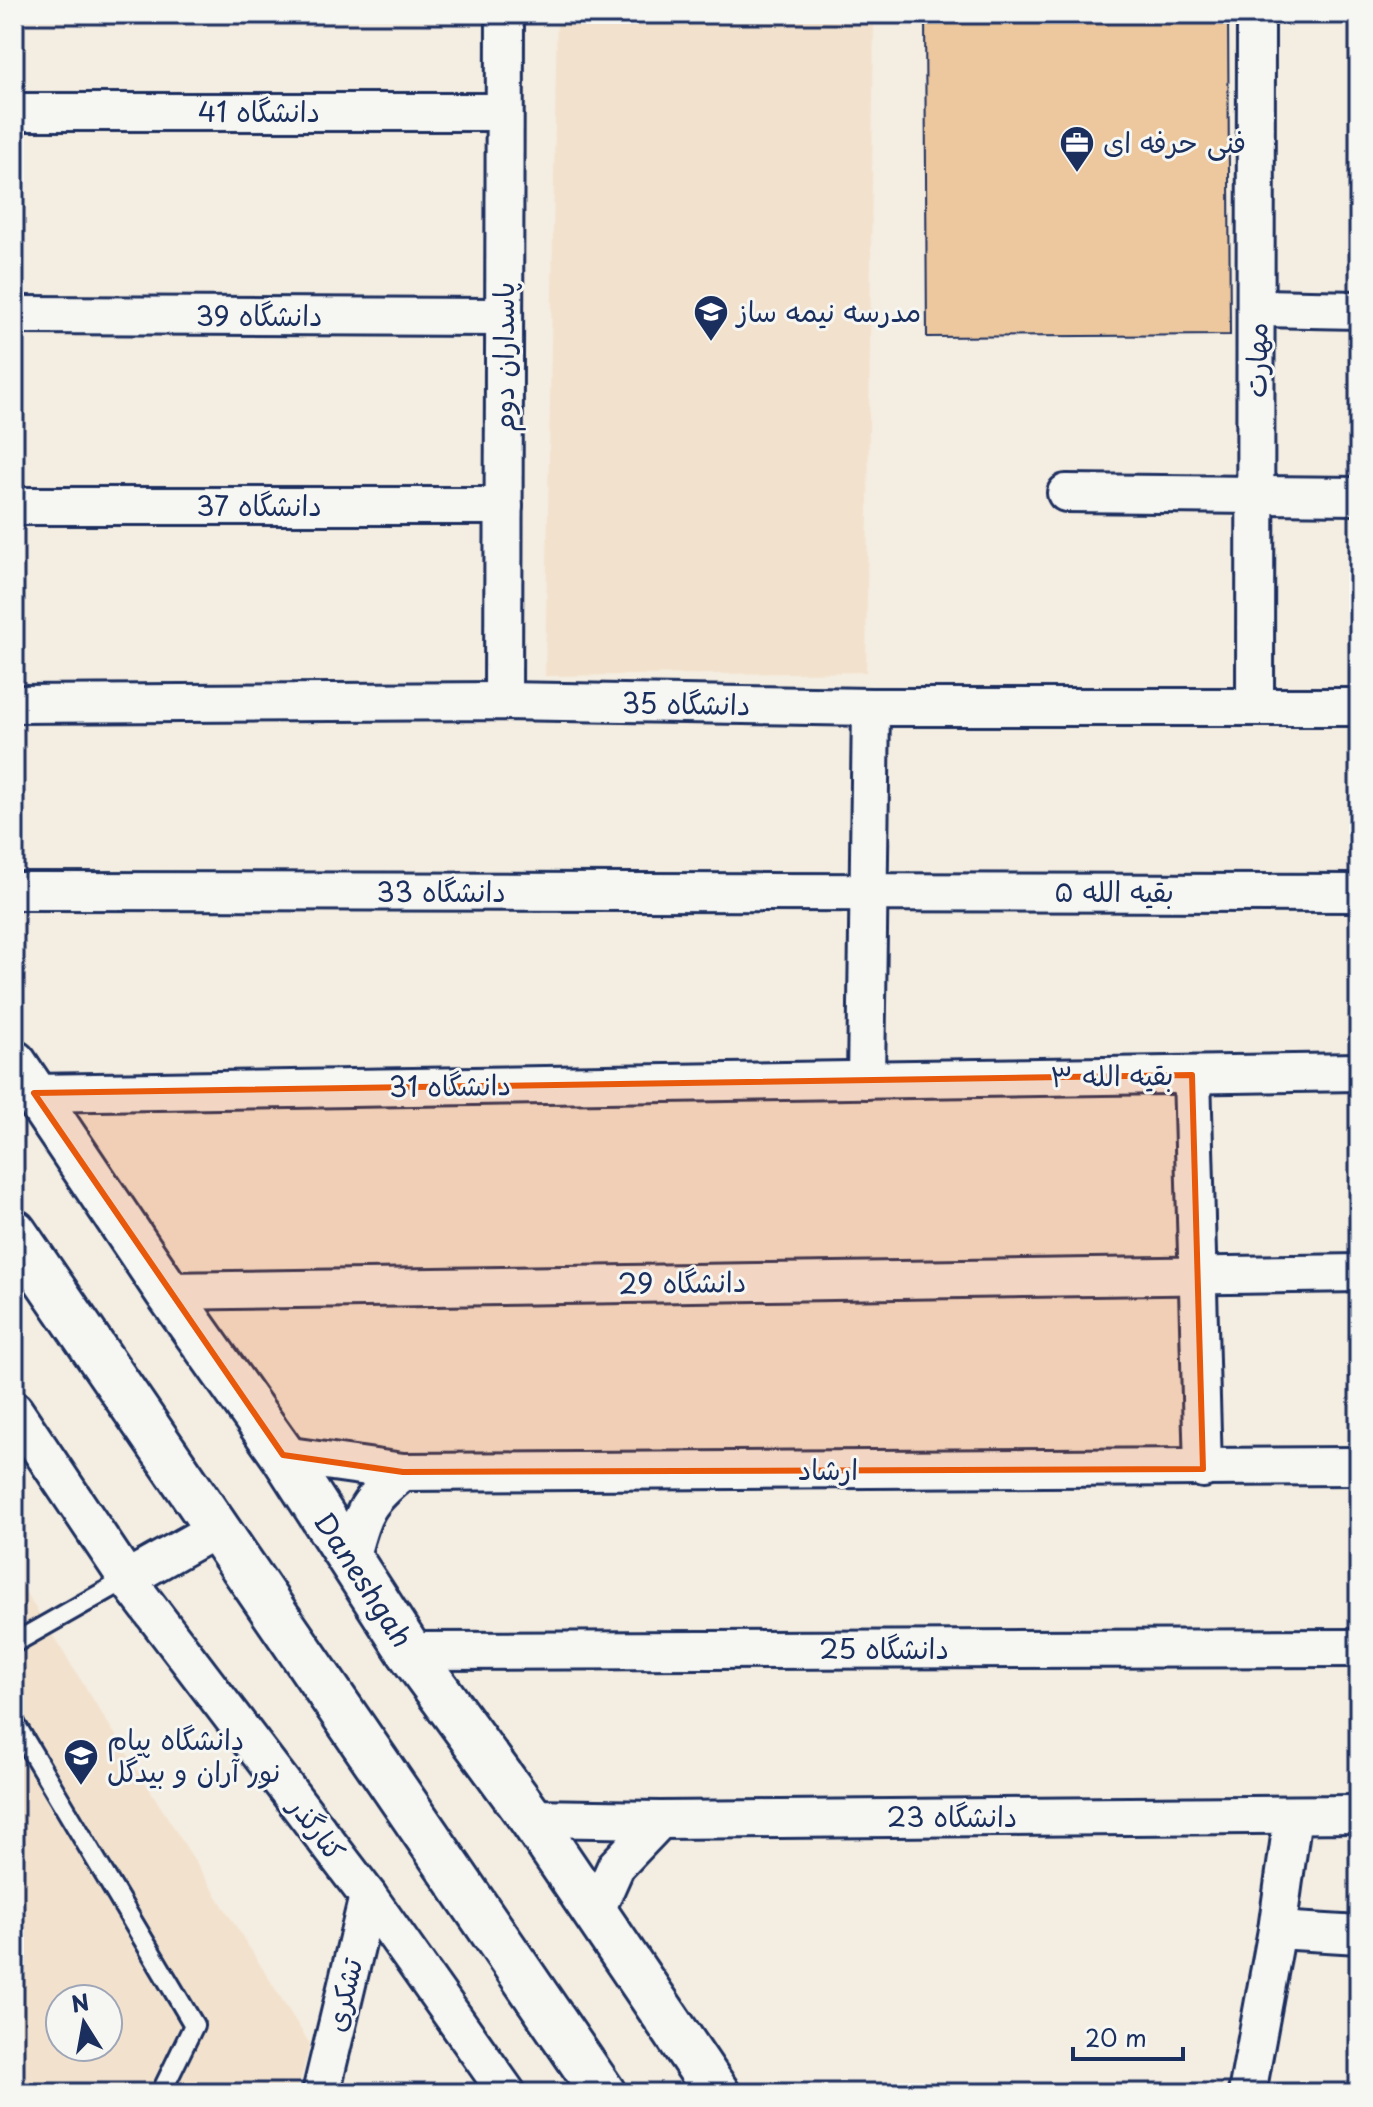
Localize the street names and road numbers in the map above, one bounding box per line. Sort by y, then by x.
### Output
street label: دانشگاه 41 [198,89,320,132]
street label: پاسداران دوم [481,282,526,432]
street label: دانشگاه 39 [195,293,323,336]
street label: مهارت [1233,322,1278,398]
street label: دانشگاه 37 [196,483,322,526]
street label: دانشگاه 35 [621,680,751,725]
street label: دانشگاه 33 [376,869,506,912]
street label: بقیه الله ۵ [1054,869,1174,912]
street label: بقیه الله ۳ [1050,1052,1174,1097]
street label: دانشگاه 31 [388,1062,511,1107]
street label: دانشگاه 29 [617,1259,747,1304]
street label: ارشاد [798,1447,858,1490]
street label: Daneshgah [304,1503,424,1656]
street label: دانشگاه 25 [819,1626,949,1669]
street label: کنارگذر [278,1785,357,1870]
street label: دانشگاه 23 [887,1794,1017,1837]
street label: تشکری [313,1953,373,2036]

